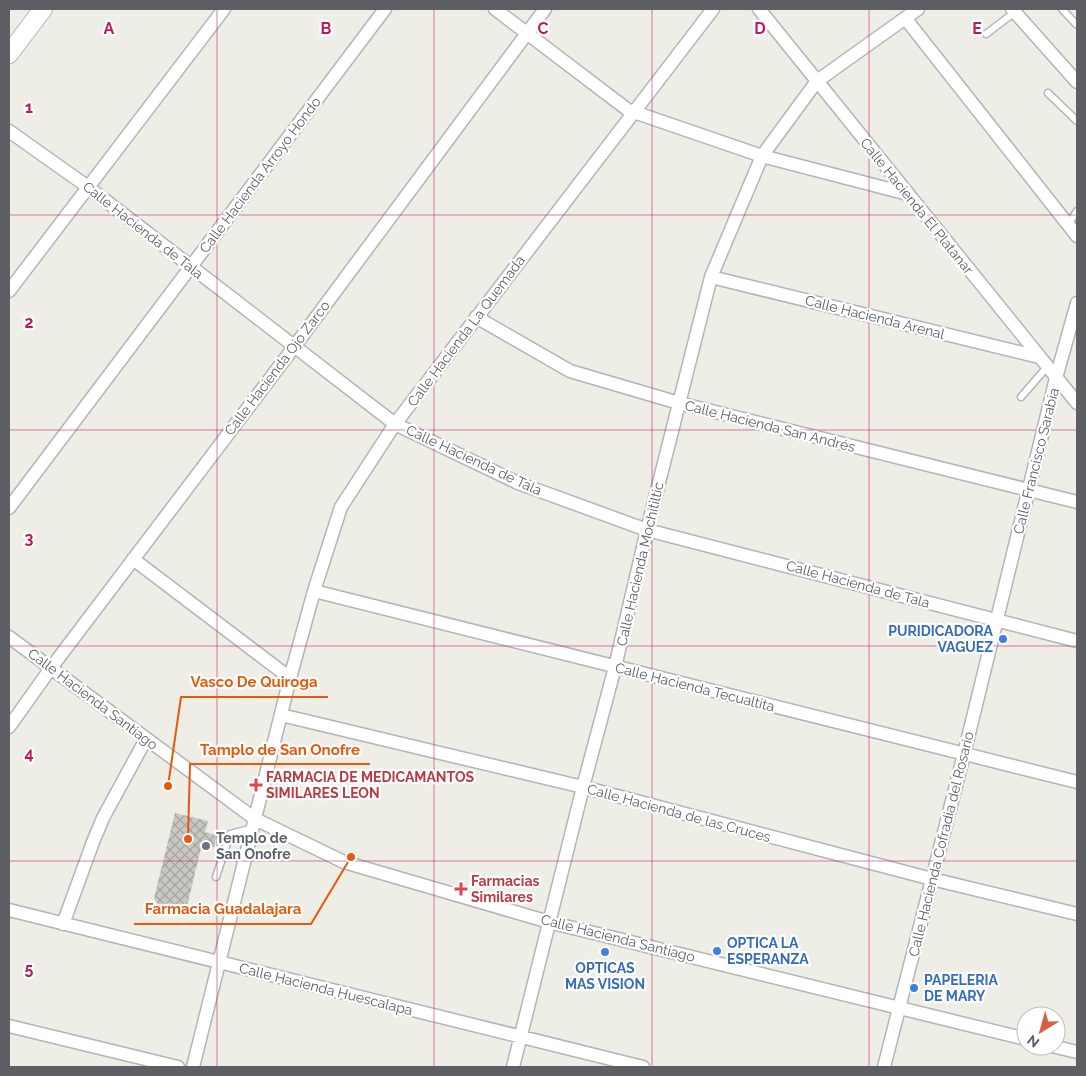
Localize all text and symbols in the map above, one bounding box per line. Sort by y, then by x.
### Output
text: A [104,19,115,38]
text: B [321,19,332,38]
text: C [538,19,549,38]
text: D [754,19,766,38]
text: E [972,19,982,38]
street label: Calle Hacienda Arroyo Hondo [196,94,324,256]
text: 1 [25,98,33,117]
street label: Calle Hacienda El Platanar [857,135,977,277]
street label: Calle Hacienda de Tala [80,178,206,282]
street label: Calle Hacienda La Quemada [404,252,528,410]
street label: Calle Hacienda Arenal [804,292,947,342]
street label: Calle Hacienda Ojo Zarco [221,298,333,438]
text: 2 [24,313,34,332]
street label: Calle Francisco Sarabia [1010,386,1062,536]
street label: Calle Hacienda San Andrés [683,397,857,455]
street label: Calle Hacienda de Tala [404,422,544,498]
street label: Calle Hacienda Mochitiltic [613,480,667,648]
text: 3 [25,529,34,548]
street label: Calle Hacienda de Tala [785,557,931,611]
place label: PURIDICADORA VAGUEZ [888,623,994,655]
marker: PURIDICADORA VAGUEZ [997,633,1009,645]
street label: Calle Hacienda Santiago [25,645,161,753]
street label: Calle Hacienda Tecualtita [614,659,776,715]
callout: Vasco De Quiroga [181,667,328,697]
text: Vasco De Quiroga [190,673,318,691]
street label: Calle Hacienda Cofradia del Rosario [905,730,977,958]
callout: Tamplo de San Onofre [190,734,370,764]
text: Tamplo de San Onofre [200,741,360,759]
text: 4 [24,744,34,763]
place label: FARMACIA DE MEDICAMANTOS SIMILARES LEON [266,769,475,801]
marker: FARMACIA DE MEDICAMANTOS SIMILARES LEON [250,779,262,791]
street label: Calle Hacienda de las Cruces [586,781,773,845]
place label: Templo de San Onofre [216,830,291,862]
marker: Templo de San Onofre [200,840,212,852]
place label: Farmacias Similares [471,873,539,905]
marker: Farmacias Similares [455,883,467,895]
callout: Farmacia Guadalajara [134,894,311,924]
text: Farmacia Guadalajara [145,900,302,918]
street label: Calle Hacienda Santiago [539,911,697,965]
place label: OPTICA LA ESPERANZA [727,935,809,967]
marker: OPTICA LA ESPERANZA [711,945,723,957]
marker: OPTICAS MAS VISION [599,946,611,958]
text: 5 [25,959,34,978]
street label: Calle Hacienda Huescalapa [238,960,414,1018]
place label: OPTICAS MAS VISION [565,960,645,992]
place label: PAPELERIA DE MARY [924,972,998,1004]
marker: PAPELERIA DE MARY [908,982,920,994]
north arrow [1016,1006,1066,1056]
text: N [1024,1032,1042,1051]

